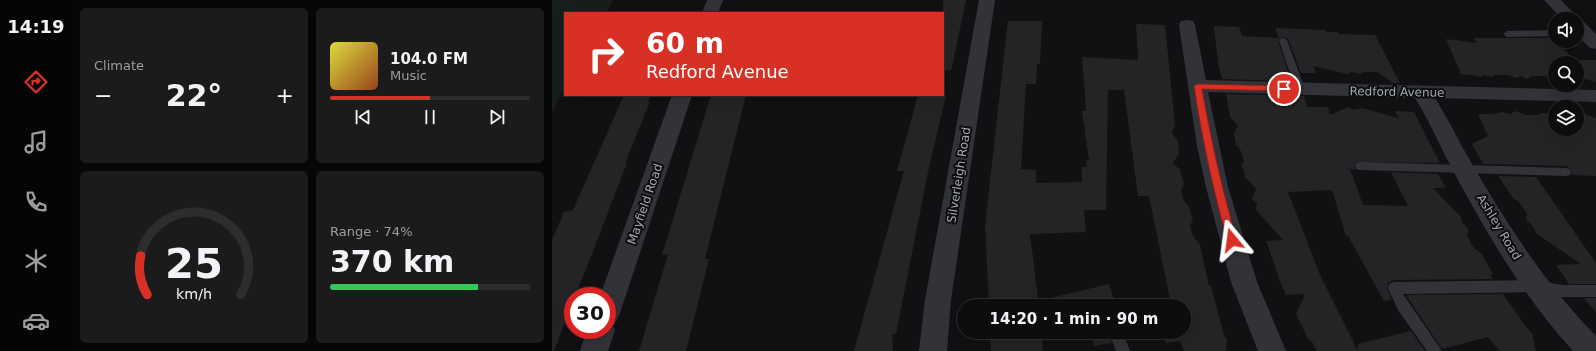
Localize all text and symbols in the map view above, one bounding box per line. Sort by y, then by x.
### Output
map controls [1548,12,1584,136]
button: sound [1548,12,1584,48]
text: 14:19 [7,16,65,37]
text: 60 m [646,27,724,60]
icon: right [580,28,632,80]
text: 104.0 FM [390,50,468,68]
button: search [1548,56,1584,92]
text: Climate [94,58,144,73]
text: Redford Avenue [646,61,789,82]
icon: directions [22,68,50,96]
text: Music [390,68,427,83]
pin [1267,72,1301,106]
text: 22° [166,78,222,113]
icon: arrive [1273,78,1295,100]
text: − [94,83,112,108]
text: + [276,83,294,108]
street label: Redford Avenue [1349,84,1445,100]
button: layers [1548,100,1584,136]
icon: previous [352,106,374,128]
icon: pause [419,106,441,128]
icon: next [486,106,508,128]
street label: Silverleigh Road [945,126,973,224]
icon: music [22,128,50,156]
street label: Mayfield Road [625,162,665,246]
icon: phone [22,188,50,216]
street label: Ashley Road [1474,192,1524,262]
position arrow [1211,219,1253,261]
text: Range · 74% [330,224,413,239]
text: 25 [165,239,223,288]
text: 370 km [330,244,454,279]
icon: climate [22,247,50,275]
text: km/h [176,285,212,301]
speed limit sign: 30 [564,287,616,339]
icon: car [22,307,50,335]
text: 14:20 · 1 min · 90 m [990,310,1158,328]

